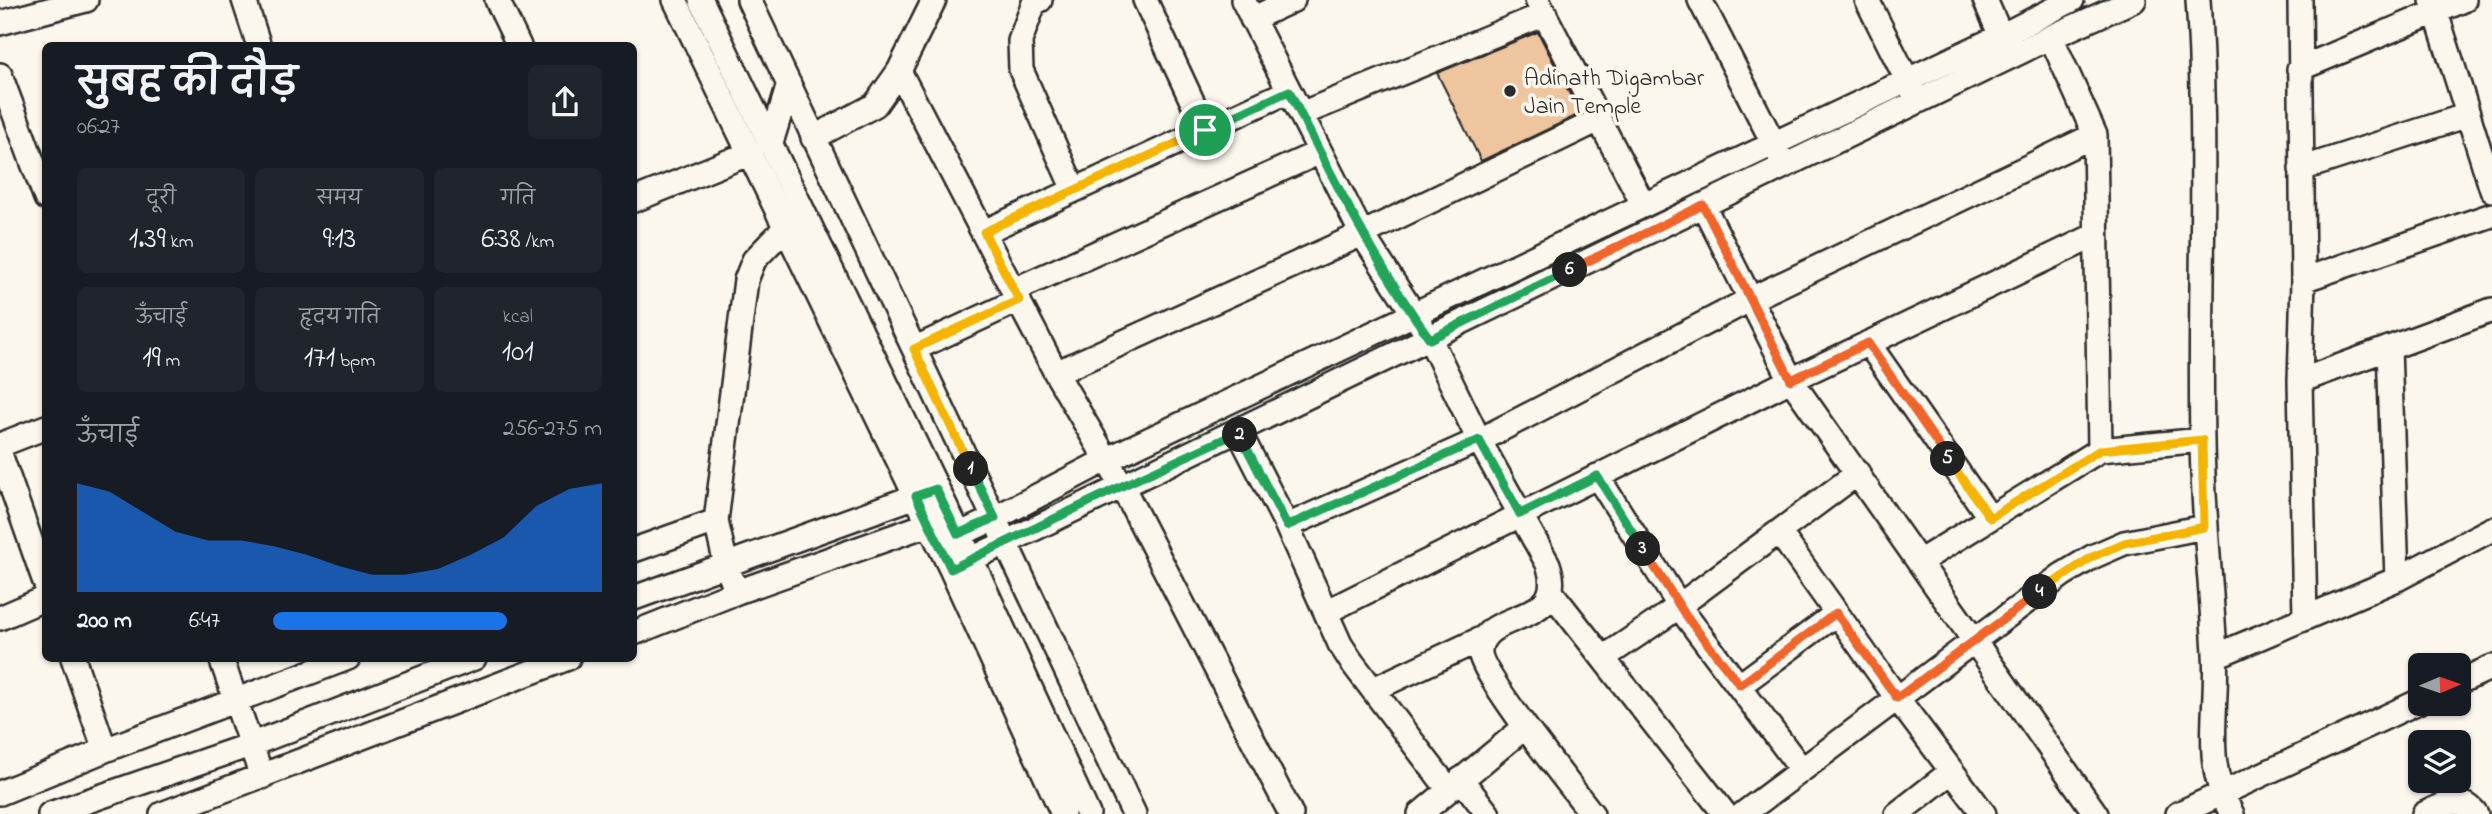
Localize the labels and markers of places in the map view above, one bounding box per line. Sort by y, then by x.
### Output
place label: Adinath Digambar Jain Temple [1524,62,1705,125]
marker: Adinath Digambar Jain Temple [1502,83,1518,99]
pin [1175,100,1235,160]
pin: 6 [1552,252,1588,288]
pin: 2 [1222,418,1258,452]
pin: 5 [1930,442,1966,476]
pin: 1 [954,452,988,486]
pin: 3 [1626,532,1660,566]
pin: 4 [2022,574,2058,610]

